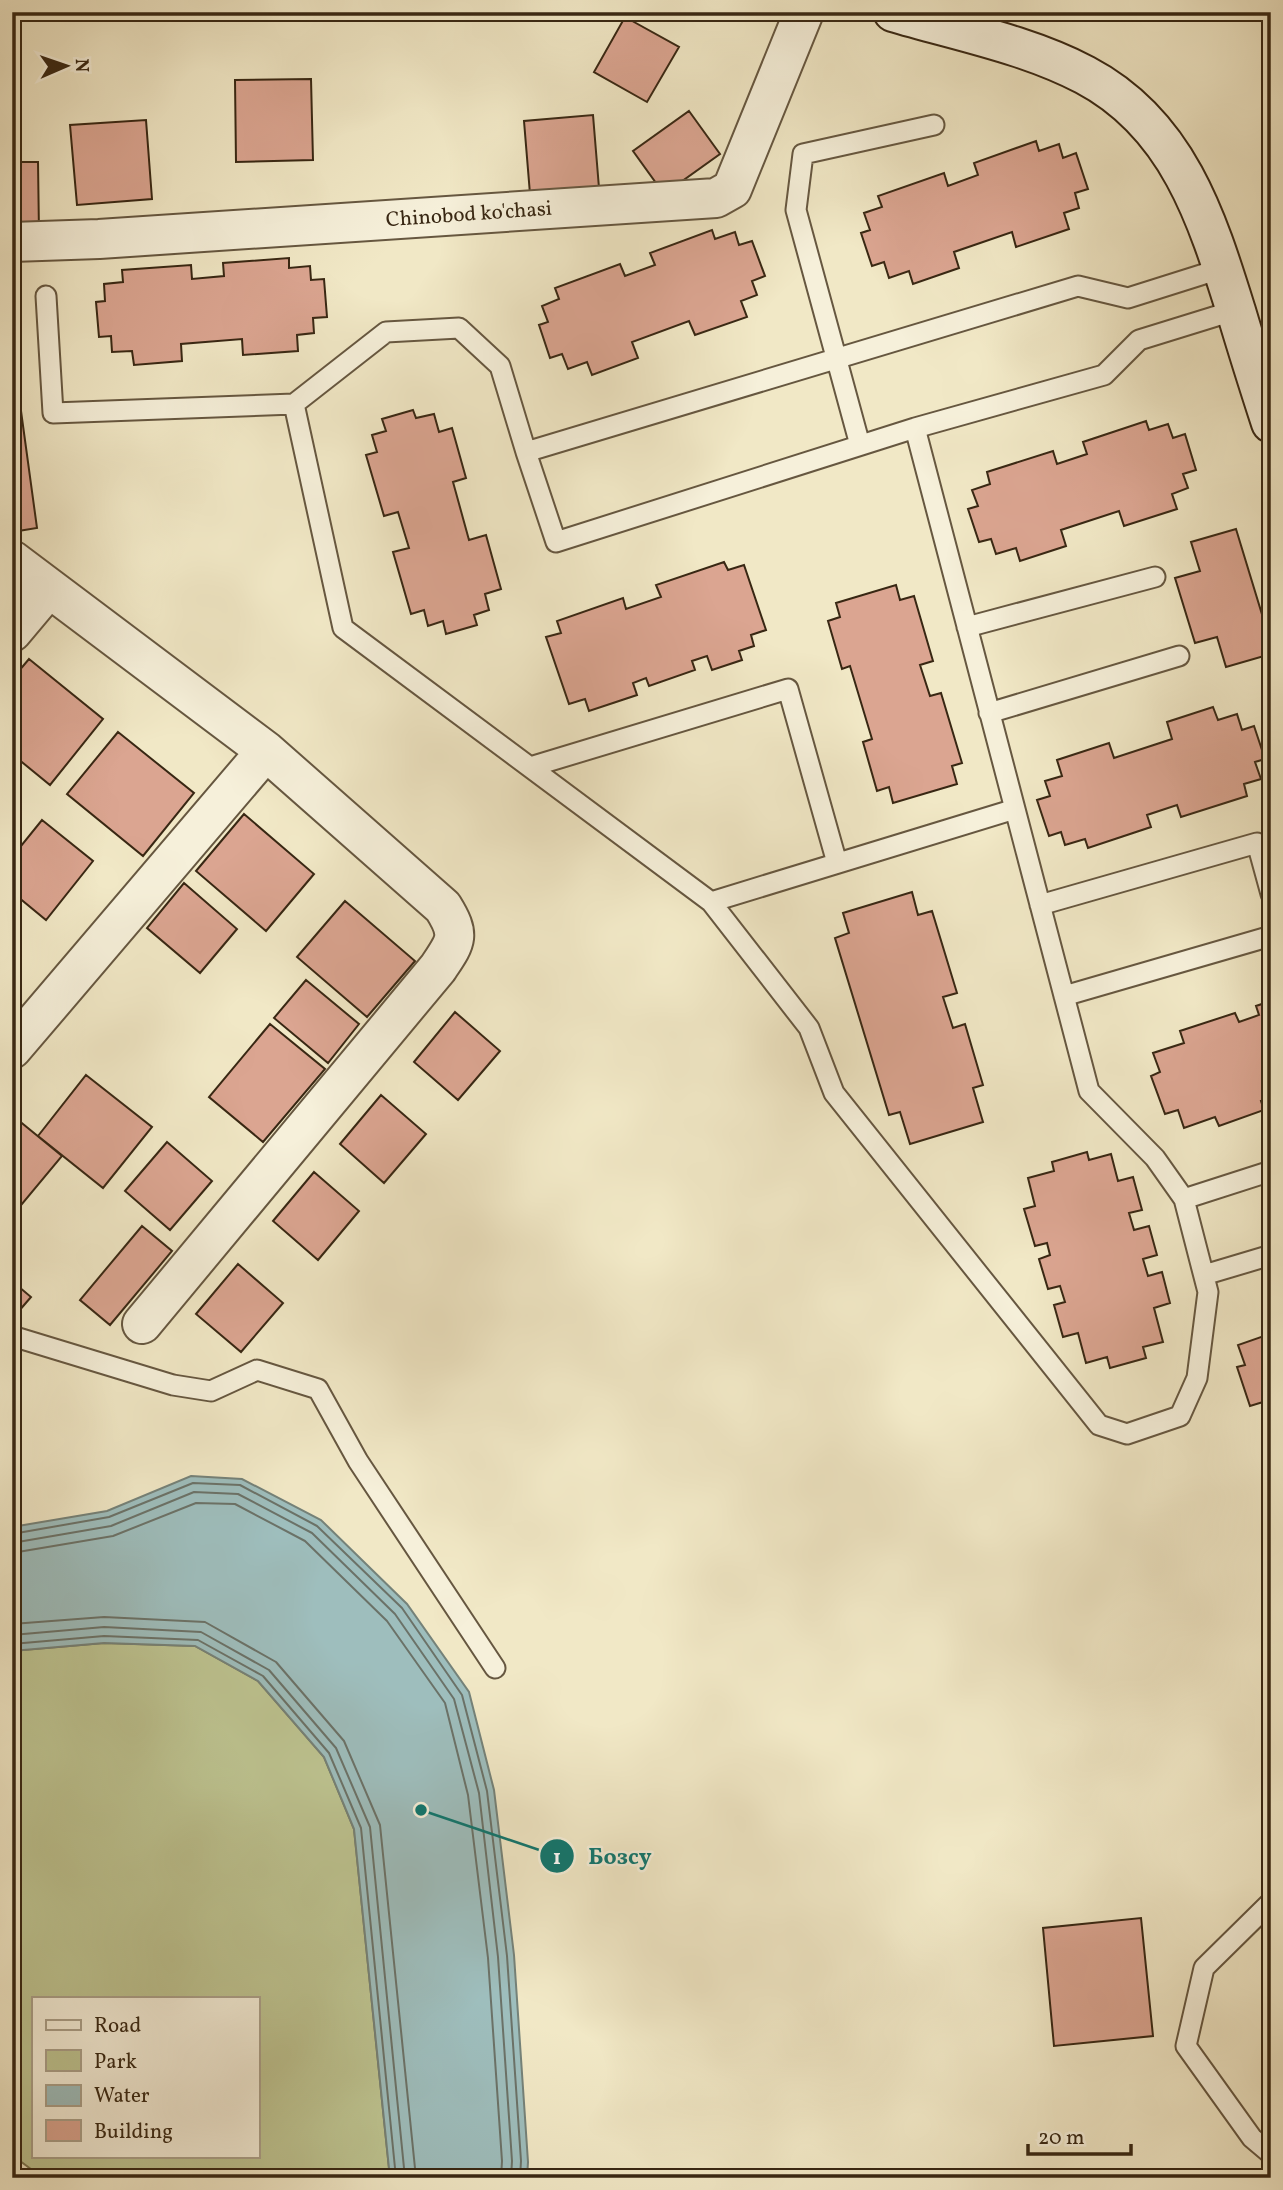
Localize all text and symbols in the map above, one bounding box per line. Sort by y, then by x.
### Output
north arrow [32,32,102,102]
text: N [68,58,94,73]
street label: Chinobod ko'chasi [385,195,553,235]
callout: Бозсу [539,1834,665,1878]
text: Бозсу [588,1842,652,1874]
text: 1 [553,1844,561,1873]
legend [32,1997,259,2158]
text: Road [94,2012,141,2041]
text: Park [94,2048,137,2077]
text: Water [94,2082,150,2111]
scale bar [1028,2113,1131,2157]
text: Building [94,2118,173,2147]
text: 20 m [1038,2124,1084,2153]

